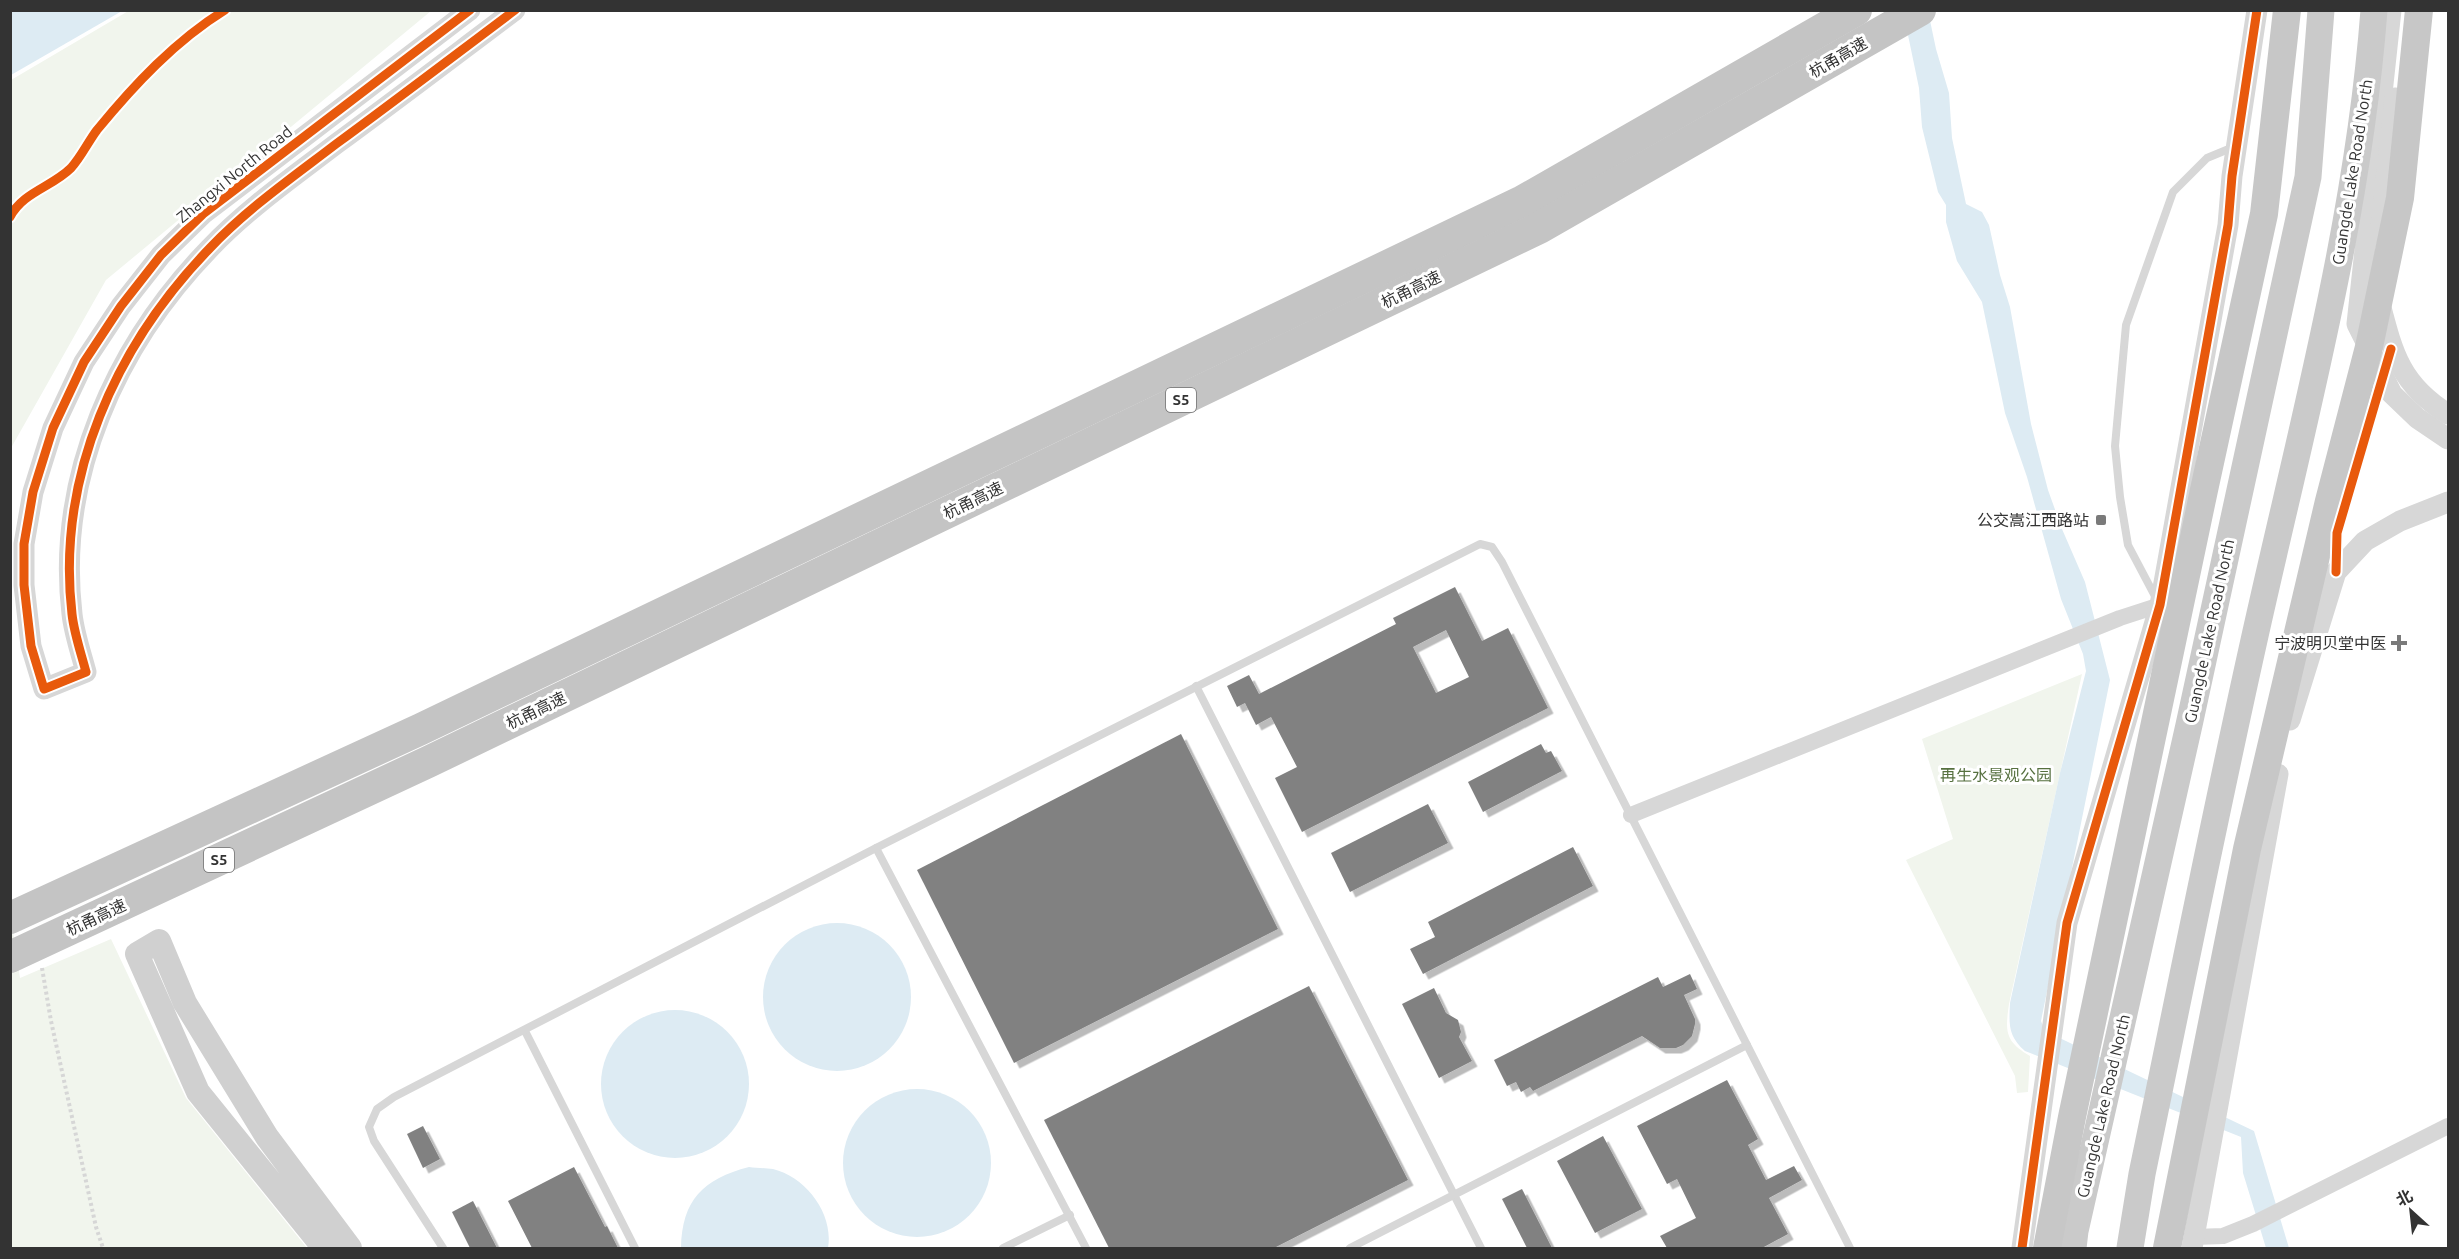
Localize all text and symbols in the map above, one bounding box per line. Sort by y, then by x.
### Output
street label: 杭甬高速 [1806,33,1870,81]
street label: Guangde Lake Road North [2328,78,2376,266]
street label: Zhangxi North Road [173,122,295,226]
street label: 杭甬高速 [1378,267,1444,311]
road number: S5 [1166,388,1196,412]
street label: 杭甬高速 [940,478,1006,522]
place label: 公交嵩江西路站 [1977,511,2089,529]
marker: 公交嵩江西路站 [2094,513,2108,527]
street label: Guangde Lake Road North [2181,537,2237,725]
place label: 宁波明贝堂中医 [2274,634,2386,652]
marker: 宁波明贝堂中医 [2390,634,2408,652]
street label: 杭甬高速 [503,688,569,732]
park label: 再生水景观公园 [1940,766,2052,784]
road number: S5 [204,848,234,872]
street label: 杭甬高速 [63,895,129,939]
street label: Guangde Lake Road North [2073,1013,2133,1199]
north arrow [2381,1181,2441,1241]
text: 北 [2393,1186,2415,1209]

